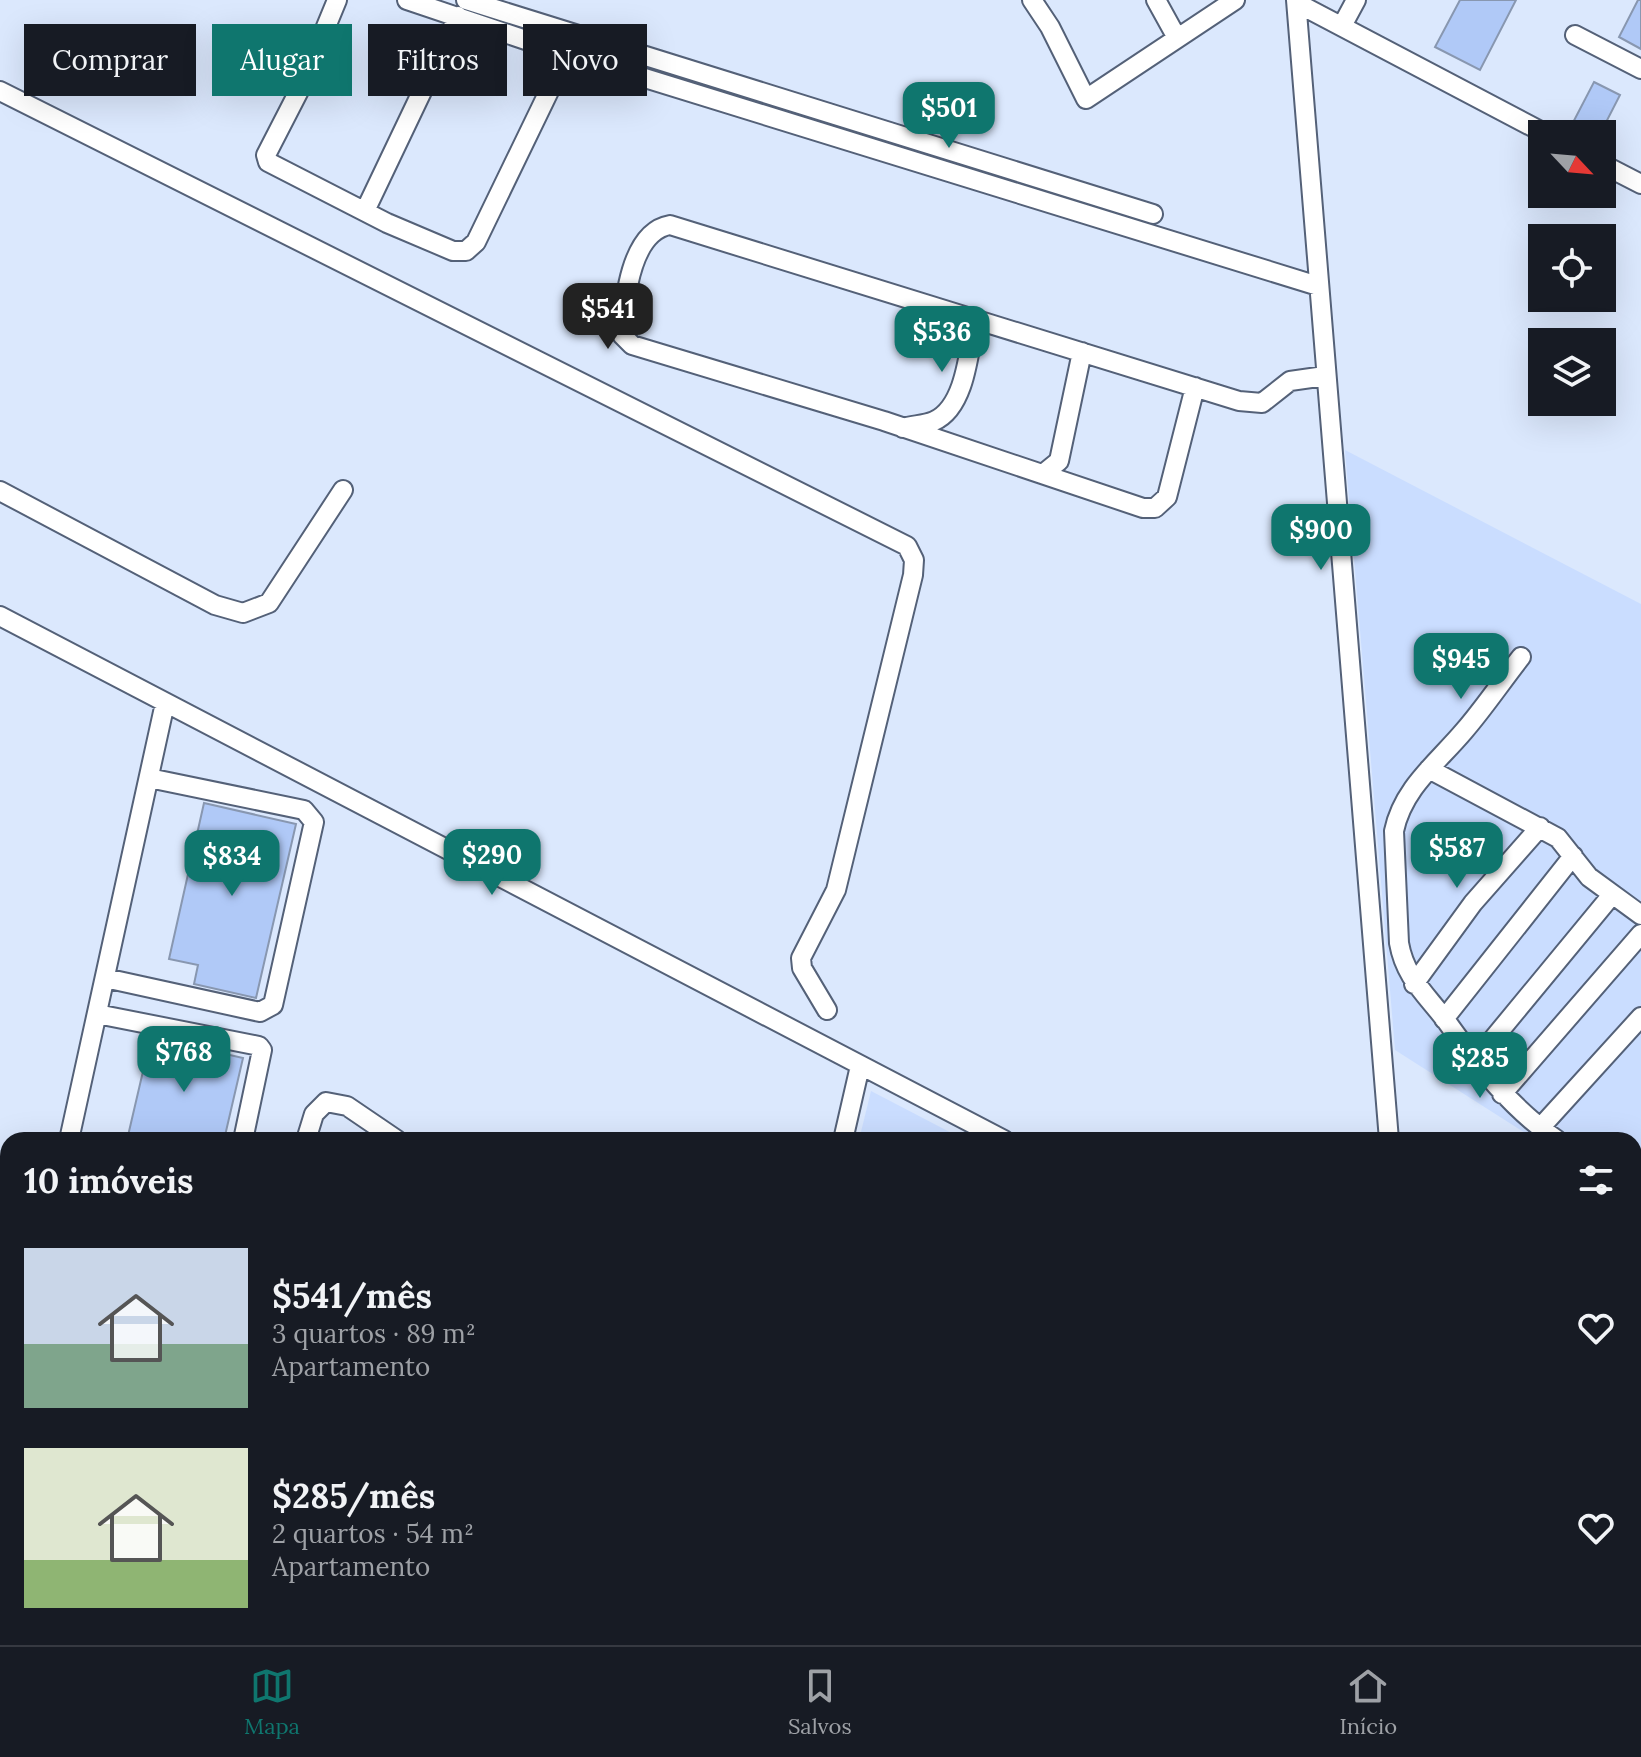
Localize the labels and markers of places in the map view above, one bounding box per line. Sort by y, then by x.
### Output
pin: $501 [902,82,996,150]
pin: $541 [561,283,655,351]
pin: $536 [895,306,989,374]
pin: $900 [1274,504,1368,572]
pin: $945 [1414,633,1508,701]
pin: $587 [1410,822,1504,890]
pin: $290 [445,829,539,897]
pin: $834 [185,830,279,898]
pin: $768 [137,1026,231,1094]
pin: $285 [1433,1032,1527,1100]

